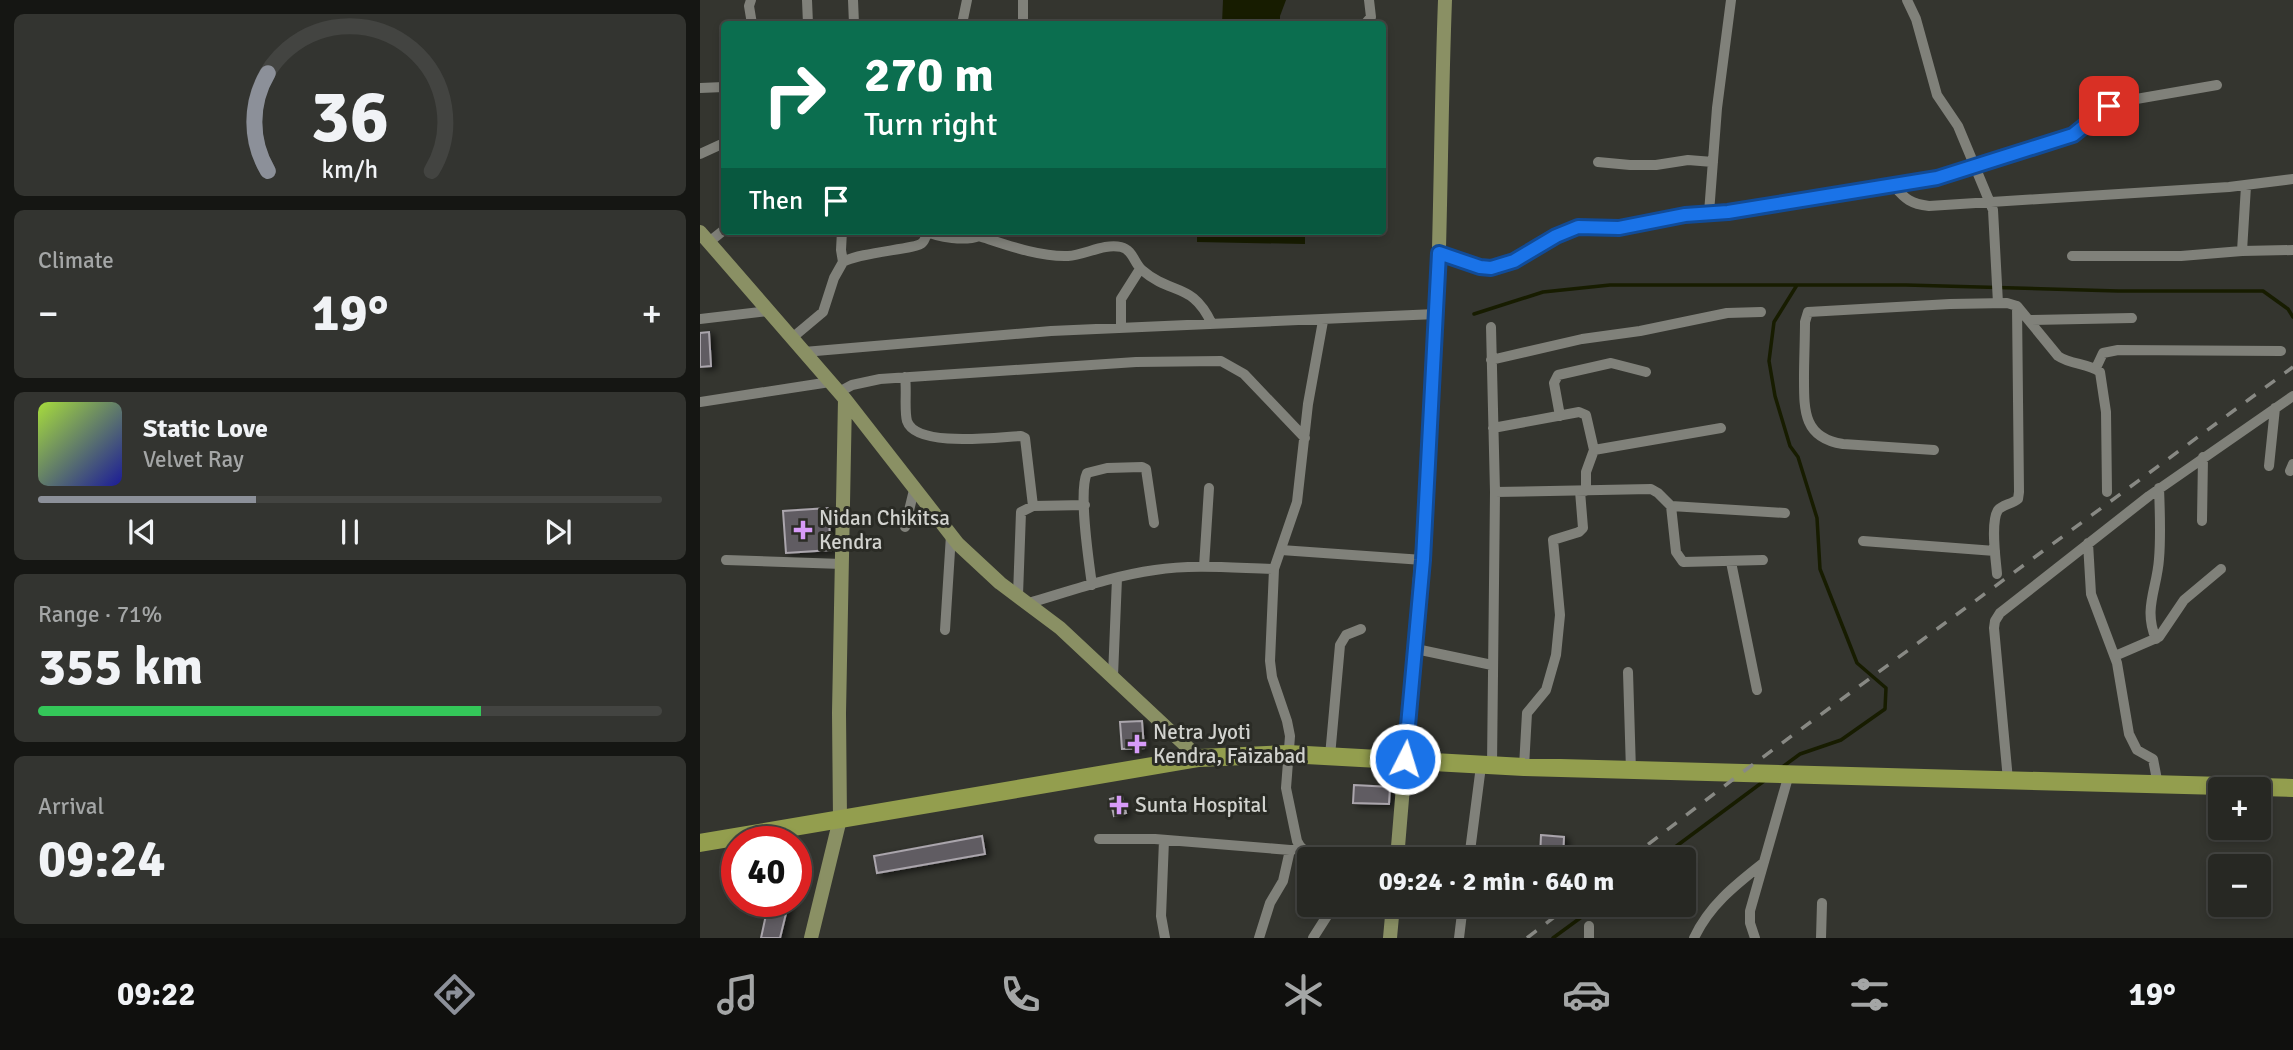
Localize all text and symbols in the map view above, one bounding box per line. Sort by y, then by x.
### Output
text: 270 m [864,45,994,105]
icon: right [749,49,840,140]
text: 36 [311,73,389,162]
pin [2079,76,2139,136]
icon: arrive [2090,87,2128,125]
text: Turn right [864,105,997,144]
text: km/h [322,154,378,185]
icon: arrive [817,182,855,220]
text: Then [749,185,803,217]
text: Climate [38,246,114,275]
text: 19° [312,281,388,345]
text: − [38,290,59,337]
text: + [641,290,662,337]
text: Static Love [143,413,268,445]
text: Velvet Ray [143,445,244,474]
place label: Nidan Chikitsa Kendra [819,505,950,555]
icon: previous [123,513,161,551]
icon: pause [331,513,369,551]
icon: next [539,513,577,551]
marker: Nidan Chikitsa Kendra [793,520,813,540]
text: Range · 71% [38,600,162,629]
text: 355 km [38,635,203,699]
place label: Netra Jyoti Kendra, Faizabad [1153,719,1306,769]
position arrow [1368,722,1442,796]
marker: Netra Jyoti Kendra, Faizabad [1127,734,1147,754]
map controls [2208,777,2271,917]
button: + [2208,777,2271,840]
text: Arrival [38,792,104,821]
place label: Sunta Hospital [1135,792,1267,818]
marker: Sunta Hospital [1109,795,1129,815]
speed limit sign: 40 [721,826,812,917]
text: 09:24 [38,827,166,891]
button: − [2208,854,2271,917]
text: 09:24 · 2 min · 640 m [1379,866,1614,898]
icon: directions [430,970,479,1019]
icon: music [713,970,762,1019]
icon: phone [996,970,1045,1019]
icon: climate [1279,970,1328,1019]
icon: car [1562,970,1611,1019]
icon: filters [1845,970,1894,1019]
text: 09:22 [117,975,196,1014]
text: 19° [2128,975,2176,1014]

